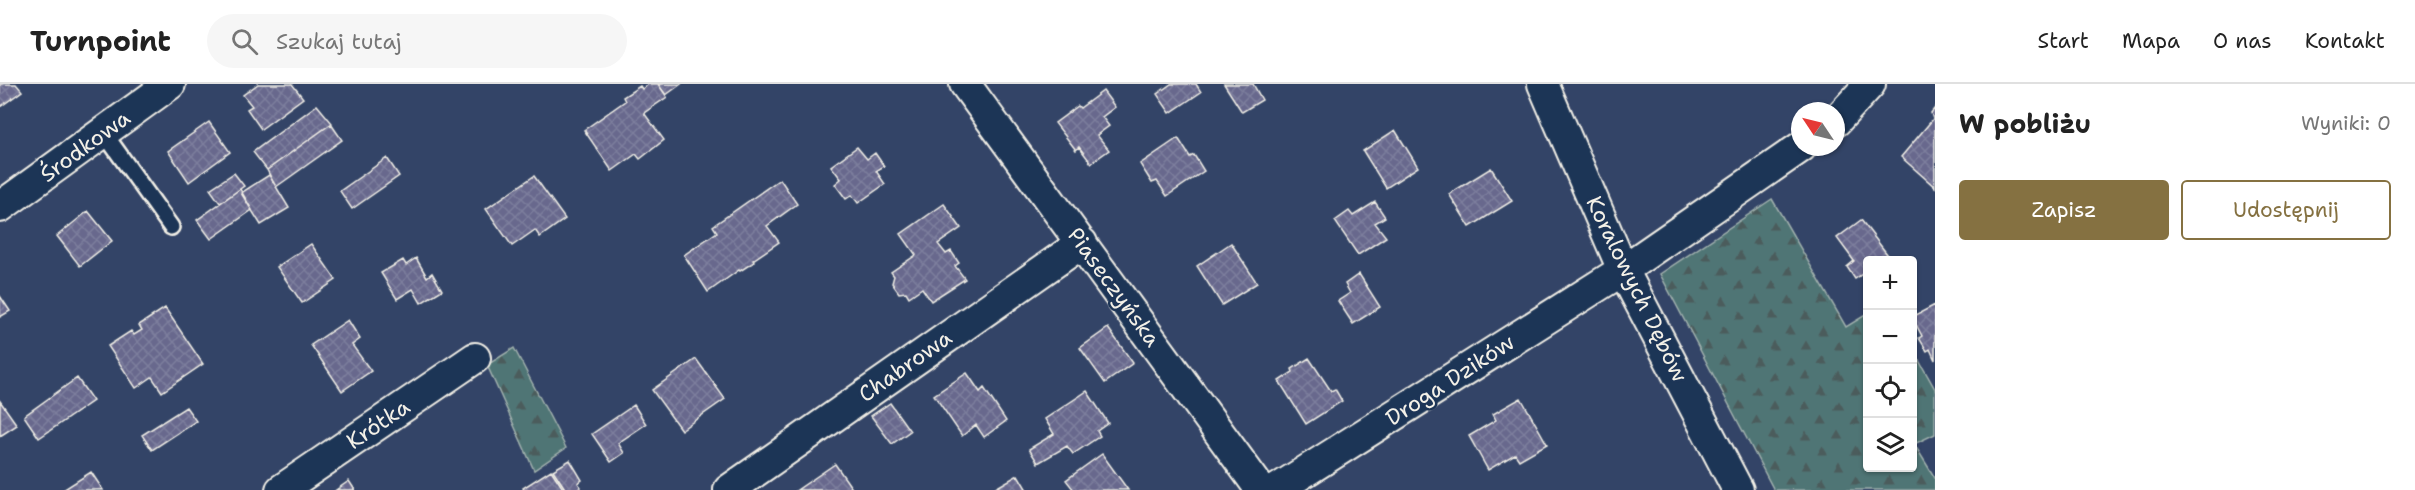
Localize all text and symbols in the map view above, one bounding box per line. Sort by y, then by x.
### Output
search box [207,14,627,68]
text: Turnpoint [30,22,171,60]
icon: search [228,25,261,58]
text: Szukaj tutaj [276,27,402,56]
text: Start [2038,27,2089,55]
text: Mapa [2122,27,2180,55]
text: O nas [2213,27,2272,55]
text: Kontakt [2305,27,2385,55]
north arrow [1791,102,1845,156]
street label: Środkowa [34,103,136,189]
text: W pobliżu [1959,106,2091,141]
text: Wyniki: 0 [2301,110,2391,136]
button: Zapisz [1959,180,2169,240]
button: Udostępnij [2181,180,2391,240]
street label: Koralowych Dębów [1579,191,1695,387]
street label: Piaseczyńska [1061,222,1167,353]
map controls [1863,256,1917,472]
button: + [1863,256,1917,310]
button: − [1863,310,1917,364]
street label: Chabrowa [853,323,958,409]
street label: Droga Dzików [1380,328,1520,432]
button: locate [1863,364,1917,418]
street label: Krótka [341,392,416,456]
button: layers [1863,418,1917,472]

